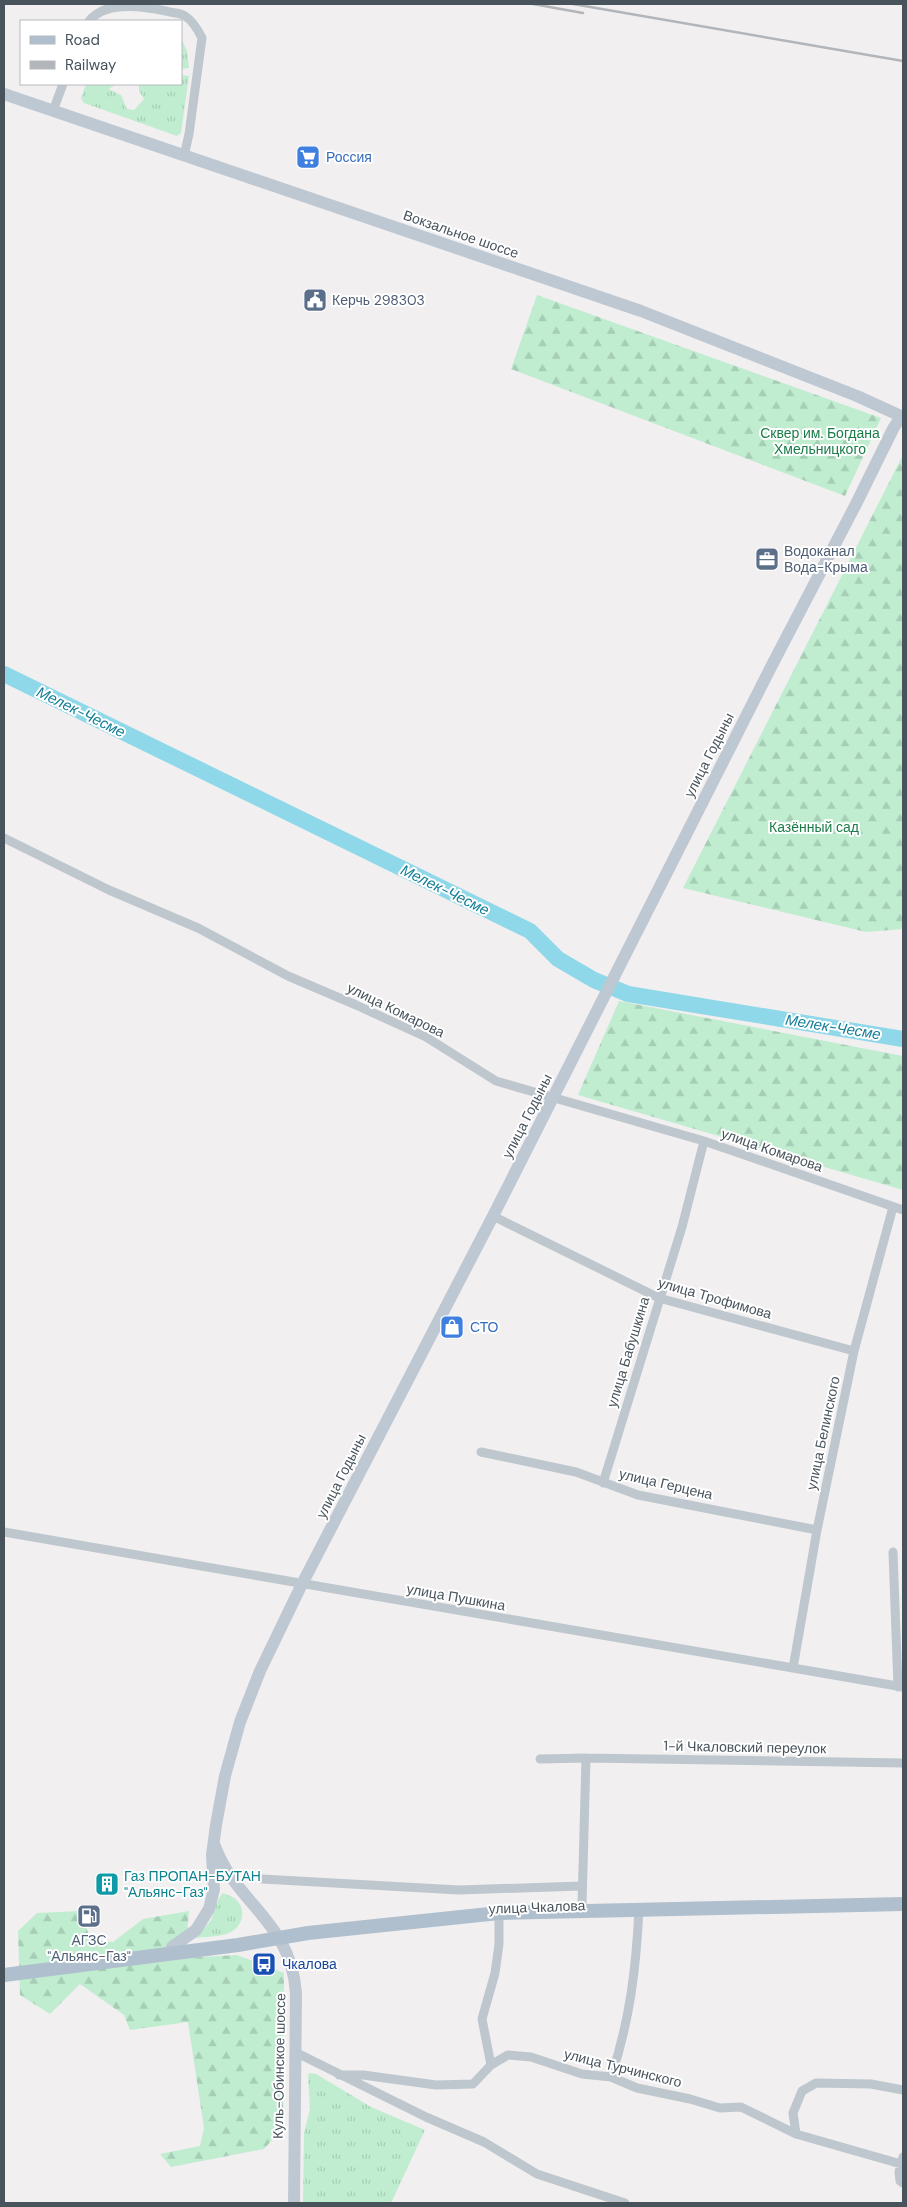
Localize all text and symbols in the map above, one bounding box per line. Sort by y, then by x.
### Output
legend [20,20,182,85]
text: Road [65,30,100,50]
text: Railway [65,55,117,75]
supermarket icon: Россия [295,144,321,170]
place label: Россия [326,148,372,166]
street label: Вокзальное шоссе [401,206,521,262]
public building icon: Керчь 298303 [302,287,328,313]
place label: Керчь 298303 [332,291,425,309]
park label: Сквер им. Богдана Хмельницкого [760,424,880,458]
place label: Водоканал Вода-Крыма [784,542,868,576]
office icon: Водоканал Вода-Крыма [754,546,780,572]
water label: Мелек-Чесме [33,682,129,742]
street label: улица Годыны [680,710,738,800]
park label: Казённый сад [769,818,859,836]
water label: Мелек-Чесме [397,860,493,920]
street label: улица Комарова [344,979,448,1041]
water label: Мелек-Чесме [784,1010,882,1044]
street label: улица Годыны [498,1071,556,1161]
street label: улица Комарова [719,1124,825,1176]
street label: улица Трофимова [656,1273,774,1323]
street label: улица Бабушкина [603,1294,653,1409]
shop icon: СТО [439,1314,465,1340]
place label: СТО [470,1318,499,1336]
street label: улица Белинского [802,1374,844,1492]
street label: улица Годыны [312,1431,370,1521]
street label: улица Герцена [617,1464,715,1504]
street label: улица Пушкина [405,1579,507,1615]
street label: 1-й Чкаловский переулок [664,1737,827,1757]
place label: Газ ПРОПАН-БУТАН "Альянс-Газ" [124,1867,261,1901]
building icon: Газ ПРОПАН-БУТАН "Альянс-Газ" [94,1871,120,1897]
street label: улица Чкалова [488,1896,586,1918]
fuel station icon: АГЗС "Альянс-Газ" [76,1903,102,1929]
place label: АГЗС "Альянс-Газ" [47,1931,131,1965]
bus stop icon: Чкалова [251,1951,277,1977]
place label: Чкалова [282,1955,337,1973]
street label: Куль-Обинское шоссе [269,1993,289,2139]
street label: улица Турчинского [562,2045,684,2091]

